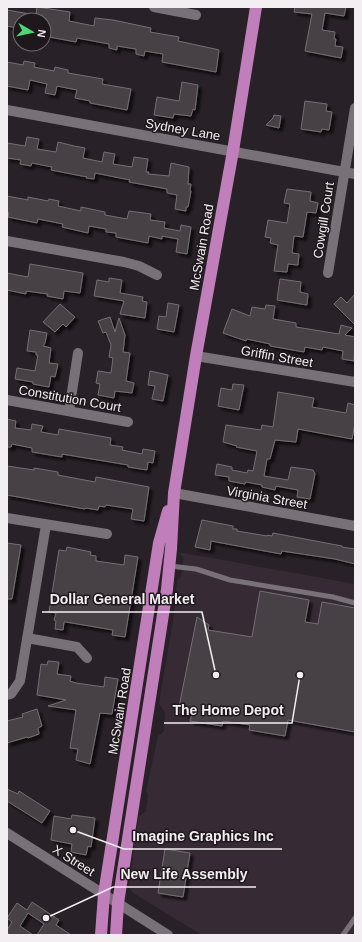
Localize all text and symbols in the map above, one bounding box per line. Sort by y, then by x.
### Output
north arrow [12,12,52,52]
text: N [35,29,48,38]
street label: Sydney Lane [144,116,222,143]
street label: Cowgill Court [310,180,337,259]
street label: McSwain Road [187,203,216,291]
street label: Griffin Street [240,343,314,370]
street label: Constitution Court [17,382,123,415]
street label: Virginia Street [226,483,309,512]
callout: Dollar General Market [42,586,202,612]
text: Dollar General Market [50,591,195,607]
street label: McSwain Road [105,667,134,755]
callout: The Home Depot [164,697,292,723]
text: The Home Depot [172,702,284,718]
callout: Imagine Graphics Inc [124,823,282,849]
text: Imagine Graphics Inc [132,828,274,844]
street label: X Street [50,842,98,879]
callout: New Life Assembly [113,861,256,887]
text: New Life Assembly [120,866,248,882]

